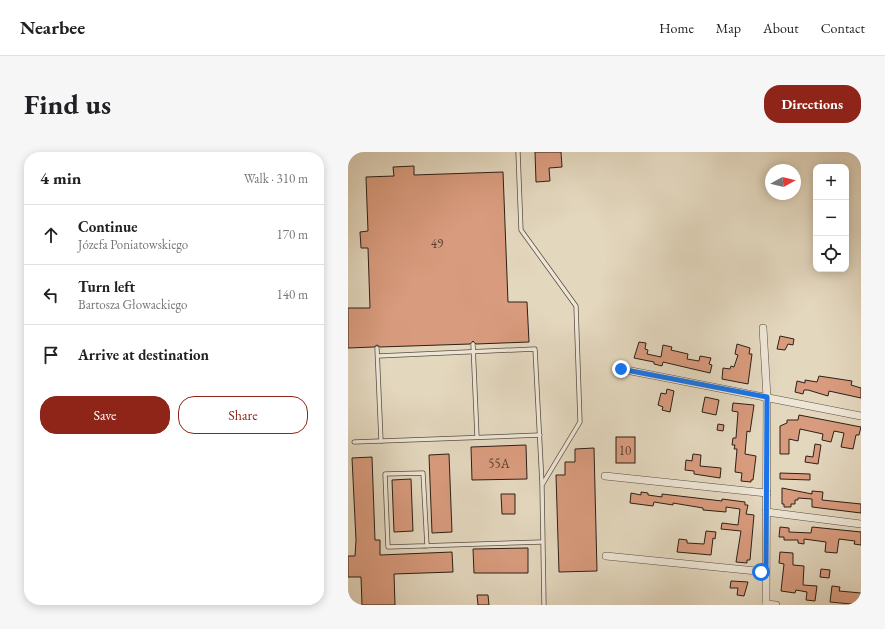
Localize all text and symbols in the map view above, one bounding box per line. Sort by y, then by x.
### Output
text: Nearbee [20,15,85,40]
text: Home [659,19,694,37]
text: Map [716,19,741,37]
text: About [763,19,799,37]
text: Contact [821,19,865,37]
button: Directions [764,85,861,123]
text: Find us [24,86,111,122]
north arrow [765,164,801,200]
map controls [813,164,849,272]
button: + [813,164,849,200]
text: 4 min [40,167,81,189]
text: Walk · 310 m [244,170,308,187]
button: − [813,200,849,236]
text: Continue [78,217,138,236]
icon: ahead [40,224,62,246]
text: 170 m [277,226,308,243]
house number: 49 [431,235,444,252]
text: Józefa Poniatowskiego [78,236,188,253]
button: locate [813,236,849,272]
text: Turn left [78,277,135,296]
icon: left [40,284,62,306]
text: 140 m [277,286,308,303]
text: Bartosza Głowackiego [78,296,188,313]
icon: arrive [40,344,62,366]
text: Arrive at destination [78,345,209,364]
route end [612,360,630,378]
button: Save [40,396,170,434]
button: Share [178,396,308,434]
house number: 10 [619,442,631,459]
house number: 55A [488,455,511,472]
route start [752,563,770,581]

